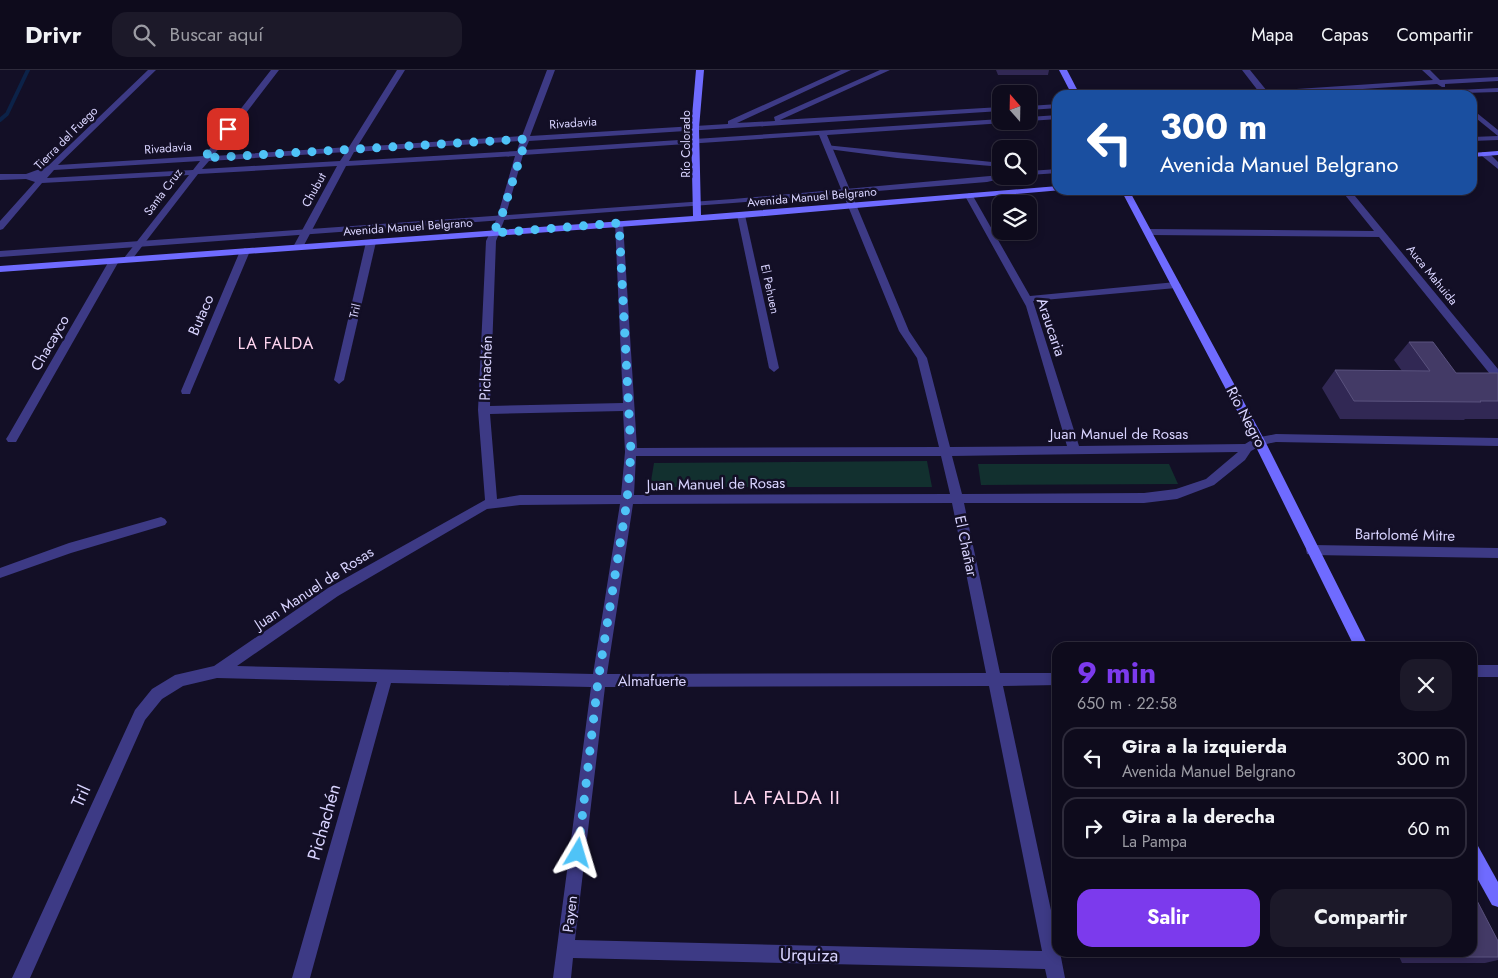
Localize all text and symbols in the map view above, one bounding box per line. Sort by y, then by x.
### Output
search box [112,12,462,57]
text: Drivr [25,17,82,52]
icon: search [130,21,158,49]
text: Buscar aquí [170,21,263,48]
text: Mapa [1251,22,1293,48]
text: Capas [1321,22,1369,48]
text: Compartir [1397,22,1473,48]
north arrow [992,85,1038,130]
map controls [992,85,1037,240]
street label: Tierra del Fuego [30,102,102,174]
text: 300 m [1160,102,1267,152]
pin [207,108,249,150]
street label: Río Colorado [677,110,695,178]
icon: left [1077,110,1142,175]
street label: Rivadavia [549,112,598,134]
icon: arrive [214,115,242,143]
street label: Rivadavia [144,137,193,159]
button: search [992,140,1037,185]
text: Avenida Manuel Belgrano [1160,148,1398,180]
street label: Santa Cruz [139,164,187,219]
street label: Chubut [297,169,331,210]
street label: Avenida Manuel Belgrano [746,182,878,212]
button: layers [992,195,1037,240]
street label: Avenida Manuel Belgrano [342,213,474,241]
street label: Auca Mahuida [1402,241,1462,309]
street label: El Pehuen [756,262,784,316]
street label: Butaco [183,291,219,339]
street label: Araucaria [1031,295,1071,359]
street label: Tril [345,302,365,320]
street label: Chacayco [25,311,75,375]
district label: LA FALDA [238,332,314,355]
street label: Pichachén [474,335,498,401]
street label: Río Negro [1221,383,1271,451]
street label: Juan Manuel de Rosas [1048,423,1188,445]
street label: Juan Manuel de Rosas [645,472,785,496]
street label: El Chañar [949,513,983,579]
street label: Bartolomé Mitre [1355,523,1456,547]
street label: Juan Manuel de Rosas [248,541,378,636]
text: 9 min [1077,651,1156,694]
button: close [1400,659,1452,711]
street label: Almafuerte [618,670,687,692]
text: 650 m · 22:58 [1077,692,1177,715]
text: Gira a la izquierda [1122,733,1287,760]
icon: left [1079,744,1107,772]
text: 300 m [1396,745,1450,772]
text: Avenida Manuel Belgrano [1122,760,1295,783]
street label: Tril [65,781,97,811]
street label: Pichachén [301,781,347,863]
district label: LA FALDA II [733,784,841,811]
text: Gira a la derecha [1122,803,1275,830]
icon: right [1079,814,1107,842]
text: 60 m [1407,815,1450,842]
position arrow [551,826,603,878]
text: La Pampa [1122,830,1187,853]
button: Salir [1077,889,1260,947]
button: Compartir [1270,889,1452,947]
street label: Payen [557,894,583,934]
street label: Urquiza [780,941,838,969]

